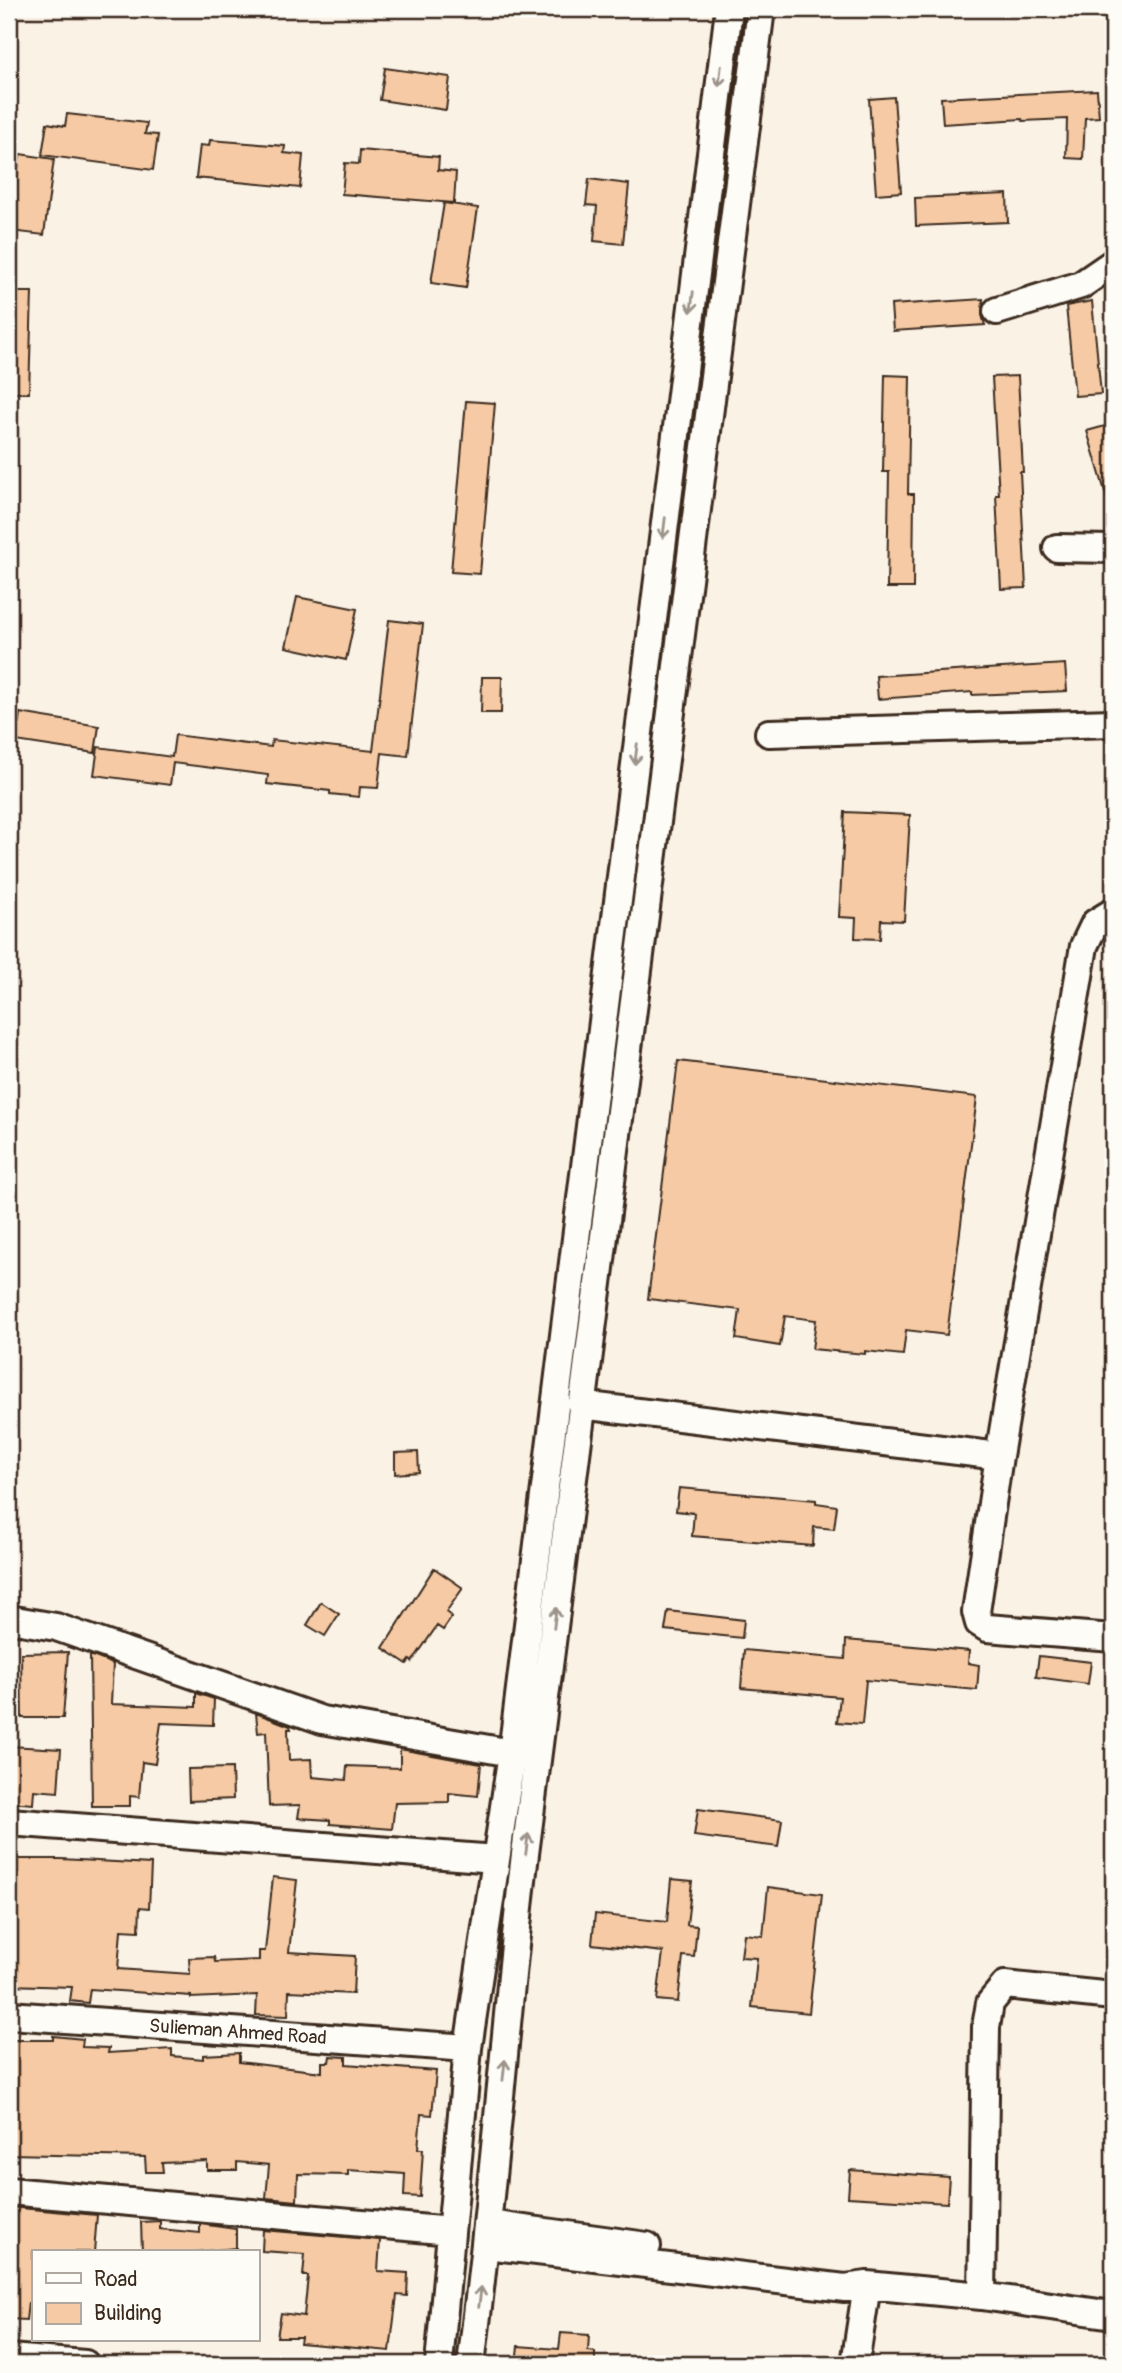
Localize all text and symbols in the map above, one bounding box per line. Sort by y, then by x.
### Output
one-way arrow [714,65,727,87]
one-way arrow [686,290,699,313]
one-way arrow [658,516,671,539]
one-way arrow [630,742,643,765]
one-way arrow [548,1607,561,1630]
one-way arrow [520,1833,533,1856]
street label: Sulieman Ahmed Road [148,2014,328,2050]
one-way arrow [498,2060,511,2082]
legend [32,2250,259,2342]
text: Road [94,2266,138,2293]
one-way arrow [473,2286,486,2308]
text: Building [94,2300,161,2327]

